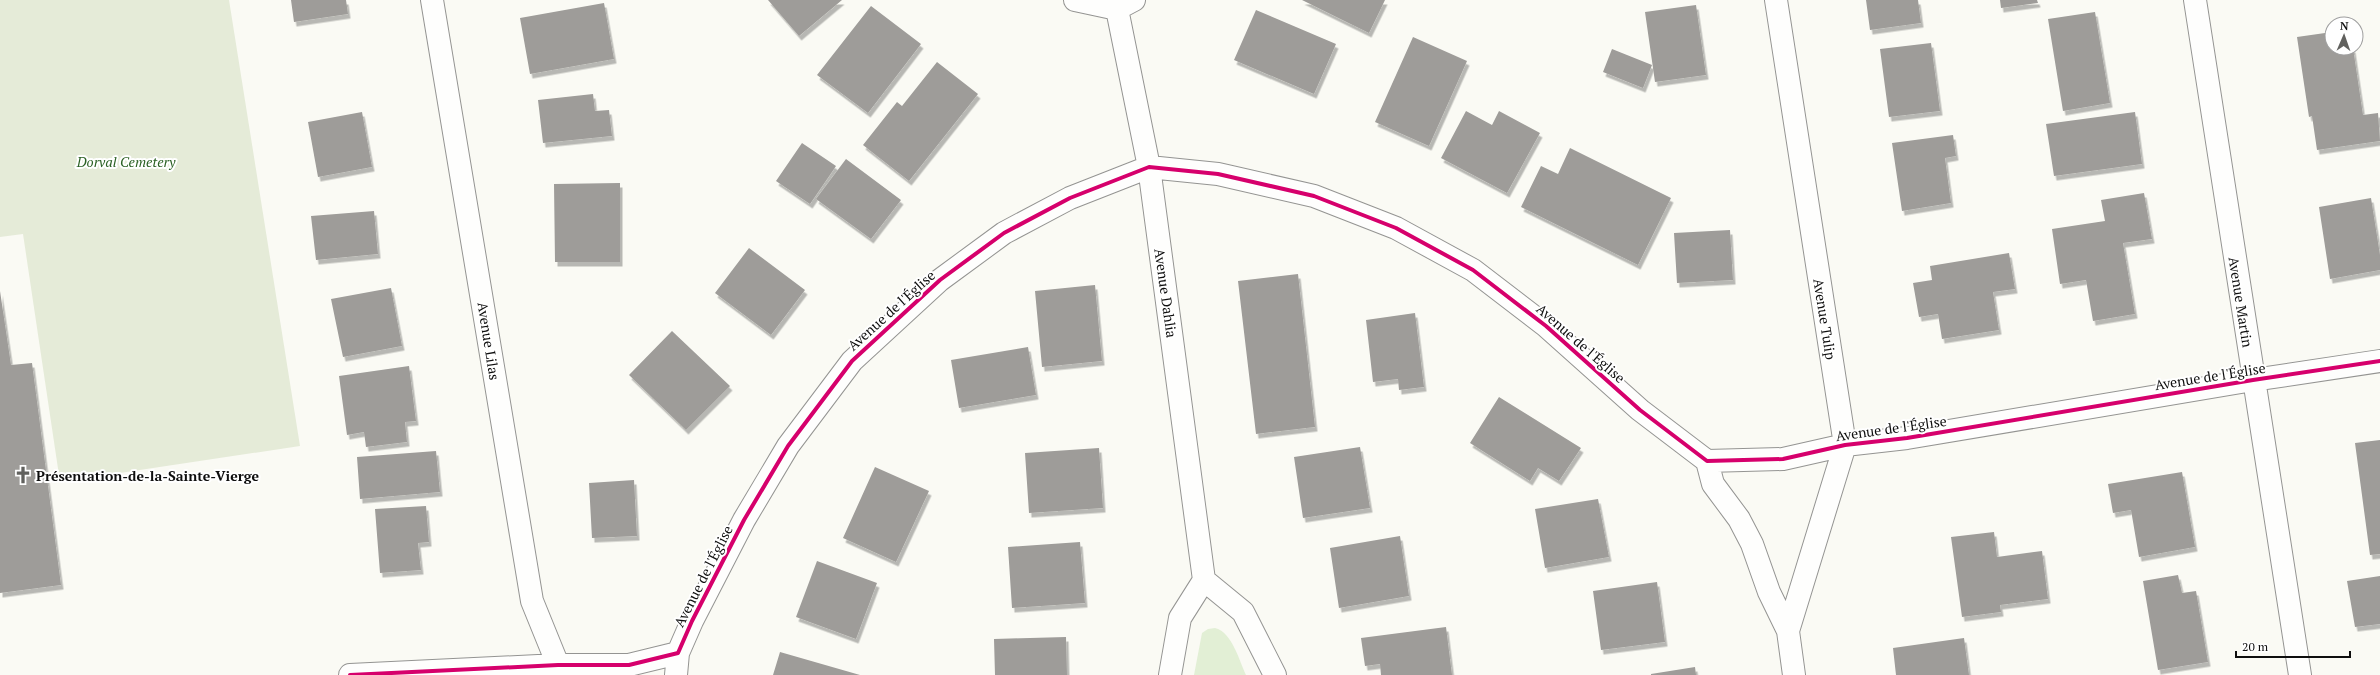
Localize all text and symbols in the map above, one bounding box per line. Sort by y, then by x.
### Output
north arrow [2324,16,2364,56]
text: N [2340,19,2349,33]
park label: Dorval Cemetery [76,152,176,171]
street label: Avenue Dahlia [1150,247,1182,339]
street label: Avenue Martin [2224,255,2258,349]
street label: Avenue de l'Église [843,266,939,354]
street label: Avenue Tulip [1809,277,1841,361]
street label: Avenue de l'Église [1533,299,1629,387]
street label: Avenue Lilas [473,301,505,381]
street label: Avenue de l'Église [2153,358,2267,394]
street label: Avenue de l'Église [1834,411,1948,445]
church icon: Présentation-de-la-Sainte-Vierge [13,465,33,485]
place label: Présentation-de-la-Sainte-Vierge [36,466,260,485]
street label: Avenue de l'Église [669,522,737,630]
scale bar [2236,633,2350,659]
text: 20 m [2242,639,2269,654]

